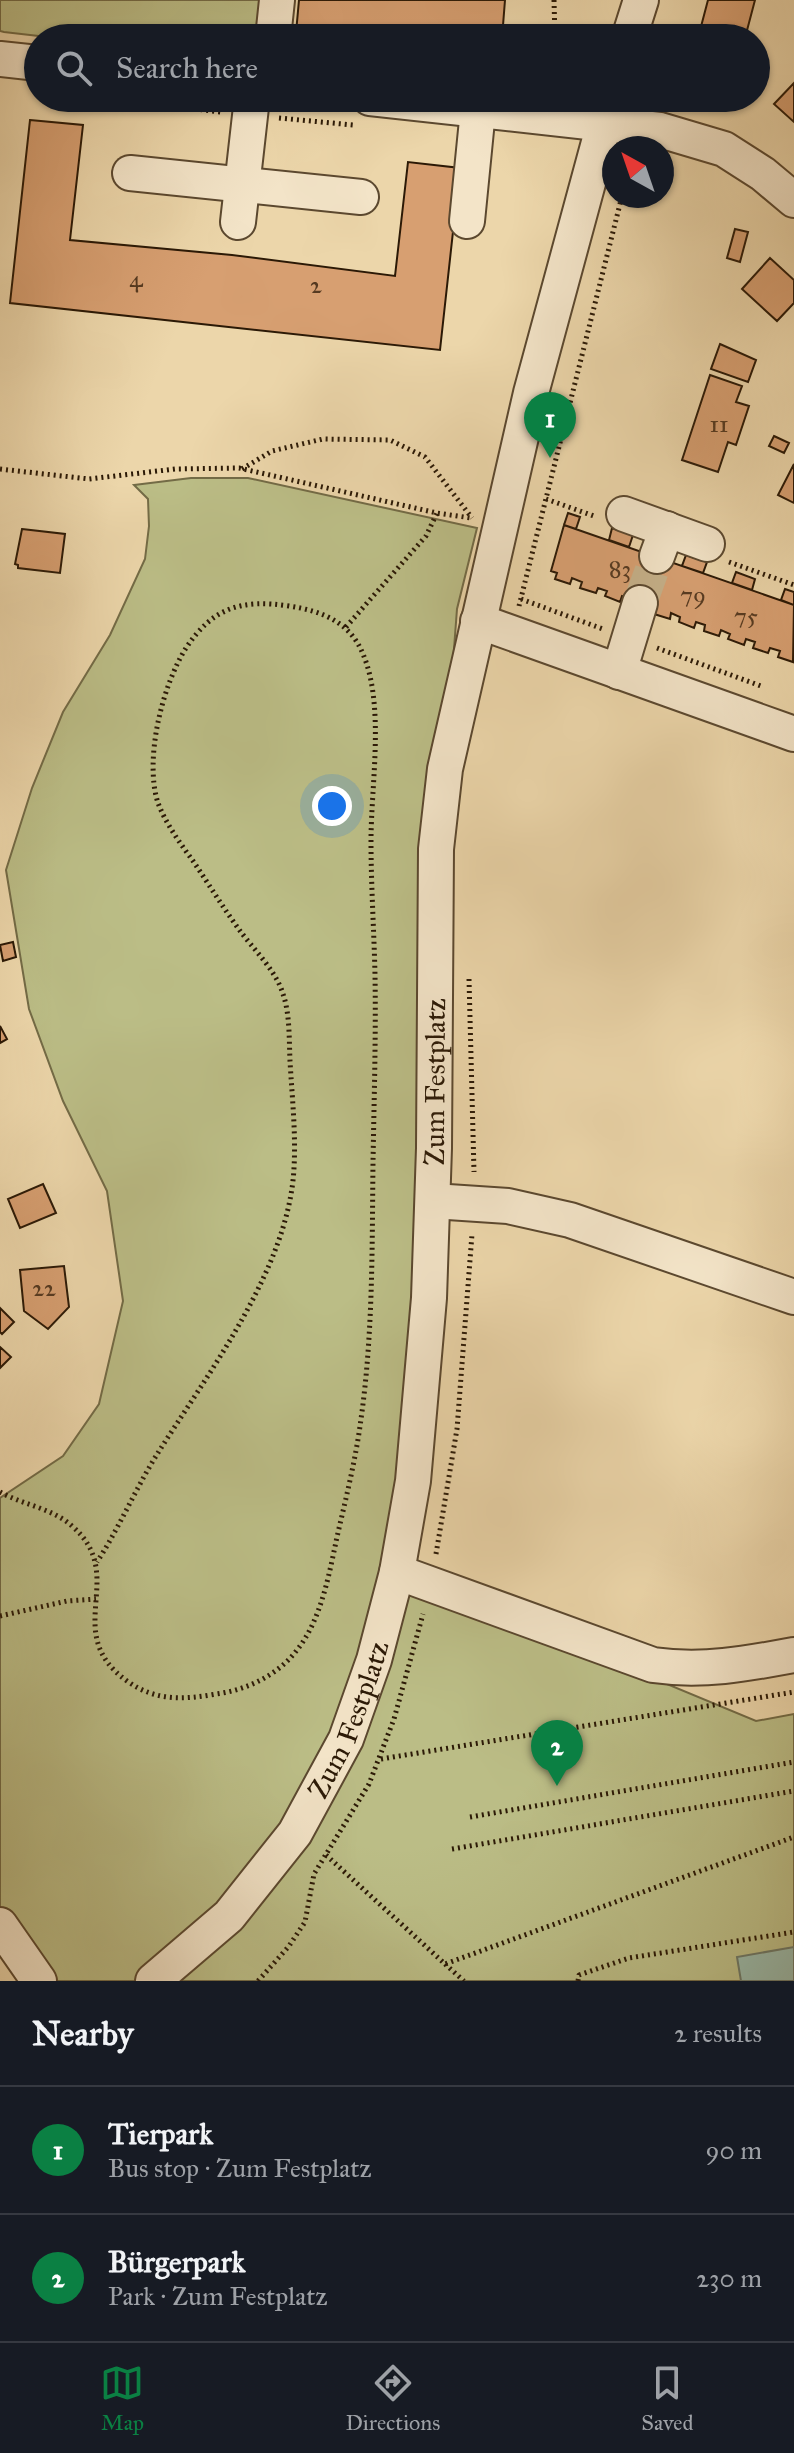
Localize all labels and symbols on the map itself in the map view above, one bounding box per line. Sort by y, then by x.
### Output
north arrow [602,136,674,208]
house number: 4 [129,264,143,294]
house number: 2 [310,270,322,300]
pin: 1 [524,392,576,458]
house number: 11 [710,409,728,439]
house number: 83 [609,554,631,584]
house number: 79 [680,580,706,610]
house number: 75 [734,601,758,631]
your location [312,786,352,826]
street label: Zum Festplatz [416,998,453,1166]
house number: 22 [32,1273,56,1303]
street label: Zum Festplatz [300,1637,396,1805]
pin: 2 [531,1720,583,1786]

